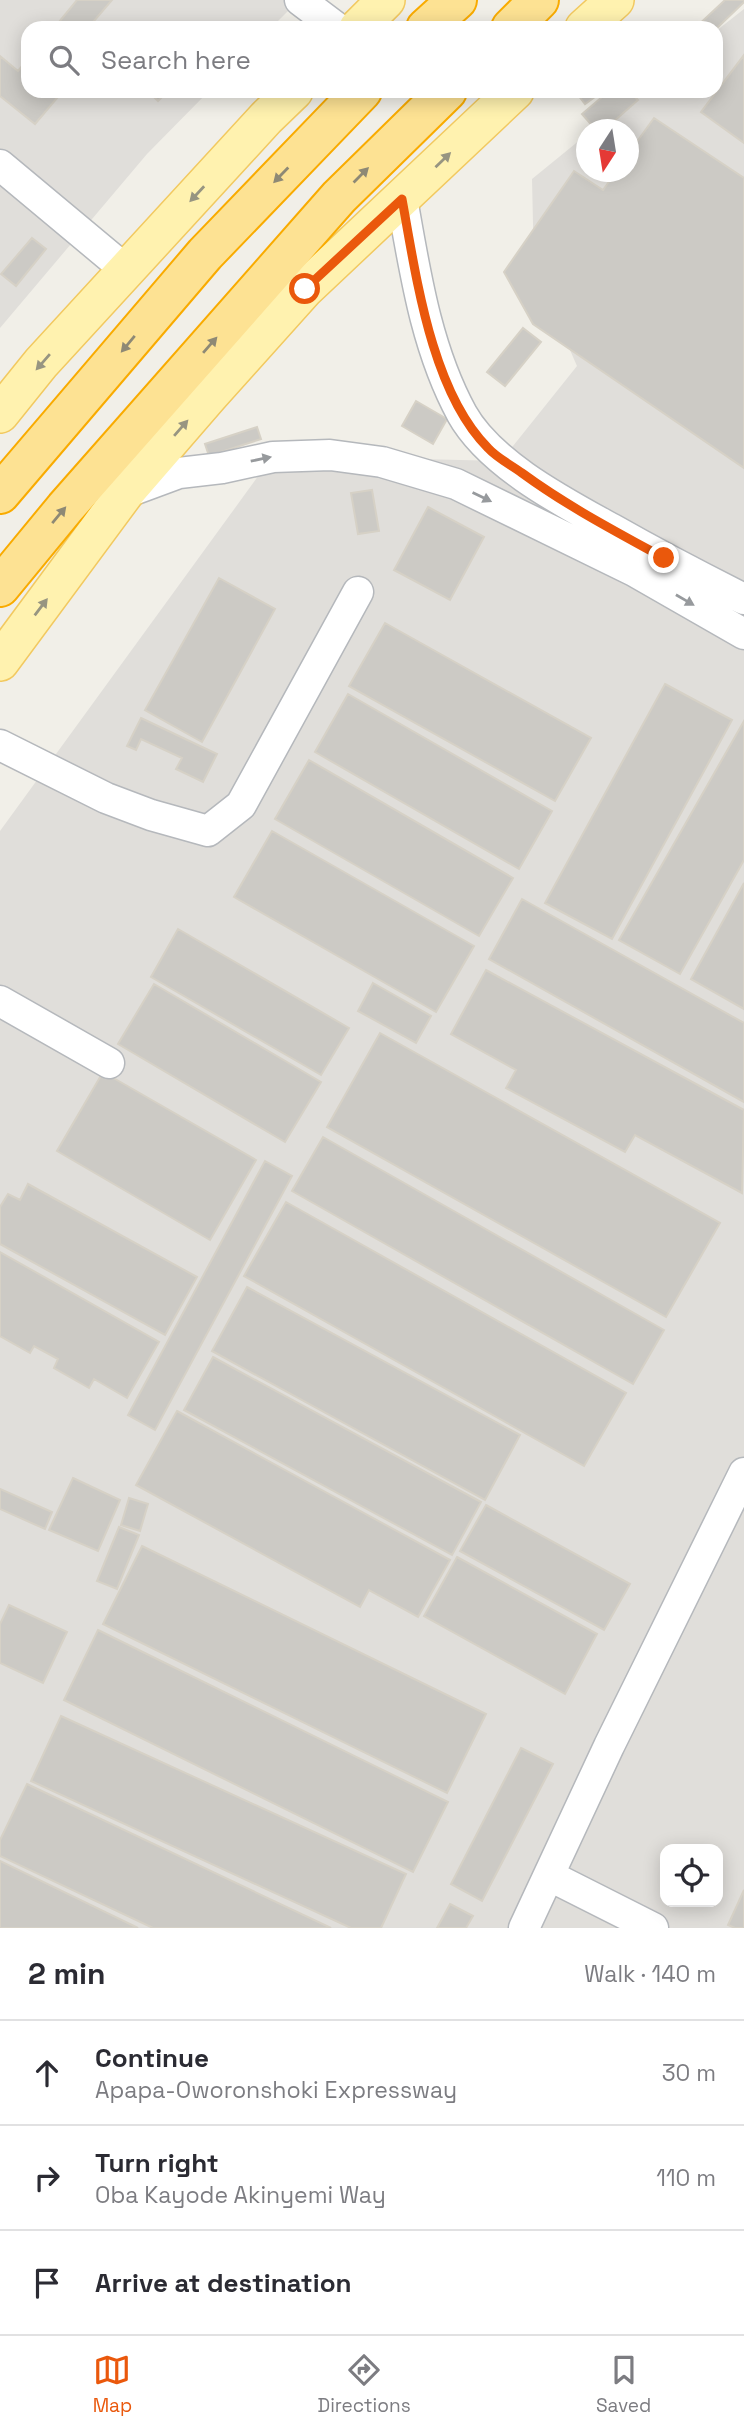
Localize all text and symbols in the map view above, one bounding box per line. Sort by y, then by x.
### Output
search box [21,21,723,98]
icon: search [45,41,83,79]
text: Search here [101,43,251,77]
north arrow [576,119,639,182]
one-way arrow [434,152,451,169]
one-way arrow [273,166,289,183]
one-way arrow [353,167,370,184]
one-way arrow [189,185,205,202]
route start [289,273,320,304]
one-way arrow [121,335,136,352]
one-way arrow [202,336,218,354]
one-way arrow [36,353,51,370]
one-way arrow [173,419,189,437]
one-way arrow [250,454,272,465]
one-way arrow [472,491,492,503]
one-way arrow [51,507,66,524]
route end [648,542,679,573]
one-way arrow [675,594,694,606]
one-way arrow [33,598,47,616]
map controls [660,1844,723,1907]
button: locate [660,1844,723,1907]
text: 2 min [28,1954,106,1993]
text: Walk · 140 m [584,1959,716,1989]
text: Continue [95,2041,209,2075]
icon: ahead [28,2054,66,2092]
text: 30 m [662,2058,716,2088]
text: Apapa-Oworonshoki Expressway [95,2075,457,2105]
text: Turn right [95,2146,219,2180]
icon: right [28,2159,66,2197]
text: 110 m [656,2163,716,2193]
text: Oba Kayode Akinyemi Way [95,2180,386,2210]
icon: arrive [28,2264,66,2302]
text: Arrive at destination [95,2266,352,2300]
tab: Map [93,2351,132,2418]
tab: Directions [318,2351,411,2418]
tab: Saved [596,2351,651,2418]

